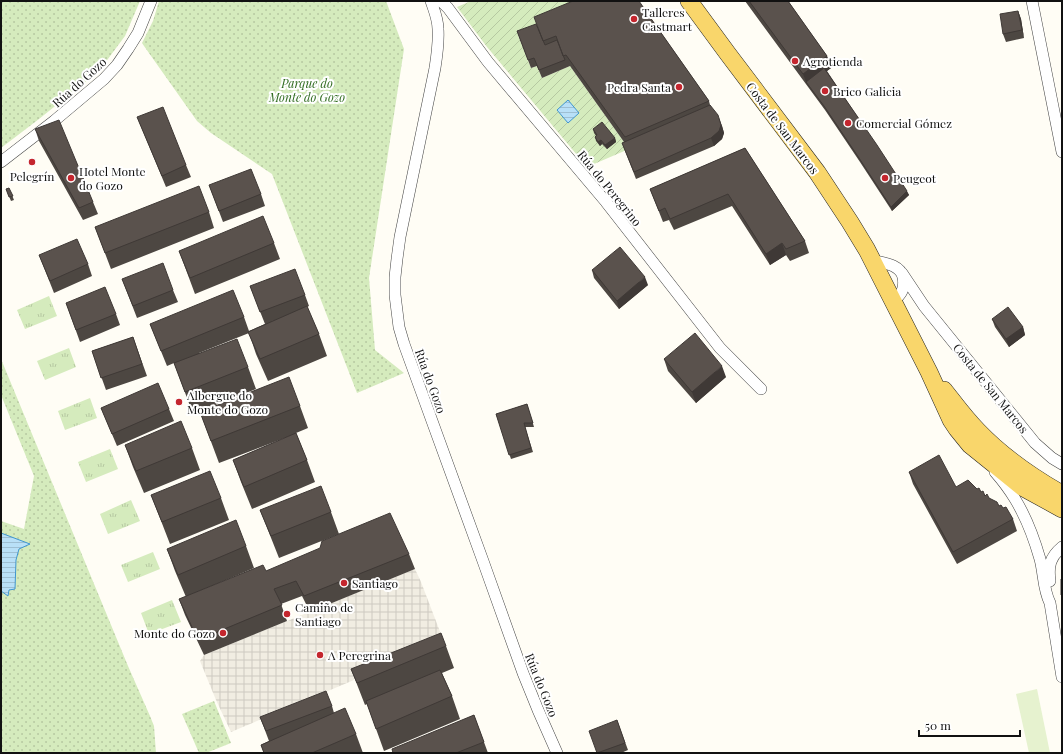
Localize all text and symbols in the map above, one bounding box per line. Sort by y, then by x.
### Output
place label: Talleres Castmart [642,4,693,34]
marker: Talleres Castmart [629,14,639,24]
street label: Rúa do Gozo [49,53,110,110]
place label: Agrotienda [802,53,863,69]
marker: Agrotienda [790,56,800,66]
park label: Parque do Monte do Gozo [268,75,345,105]
place label: Pedra Santa [607,79,671,95]
street label: Costa de San Marcos [743,79,823,177]
marker: Pedra Santa [674,82,684,92]
place label: Brico Galicia [833,83,901,99]
marker: Brico Galicia [820,86,830,96]
place label: Comercial Gómez [856,115,952,131]
marker: Comercial Gómez [843,118,853,128]
street label: Rúa do Peregrino [574,147,646,230]
marker: Pelegrín [27,157,37,167]
place label: Hotel Monte do Gozo [79,163,145,193]
place label: Pelegrín [10,168,54,184]
place label: Peugeot [893,170,937,186]
marker: Hotel Monte do Gozo [66,173,76,183]
marker: Peugeot [880,173,890,183]
street label: Costa de San Marcos [950,340,1032,436]
street label: Rúa do Gozo [412,347,450,416]
place label: Albergue do Monte do Gozo [186,387,269,417]
marker: Albergue do Monte do Gozo [174,397,184,407]
place label: Santiago [352,575,399,591]
marker: Santiago [339,578,349,588]
place label: Camiño de Santiago [295,599,353,629]
marker: Camiño de Santiago [282,609,292,619]
place label: Monte do Gozo [134,625,215,641]
marker: Monte do Gozo [218,628,228,638]
place label: A Peregrina [327,647,391,663]
marker: A Peregrina [315,650,325,660]
street label: Rúa do Gozo [522,651,562,720]
scale bar [919,712,1020,738]
text: 50 m [925,717,951,733]

